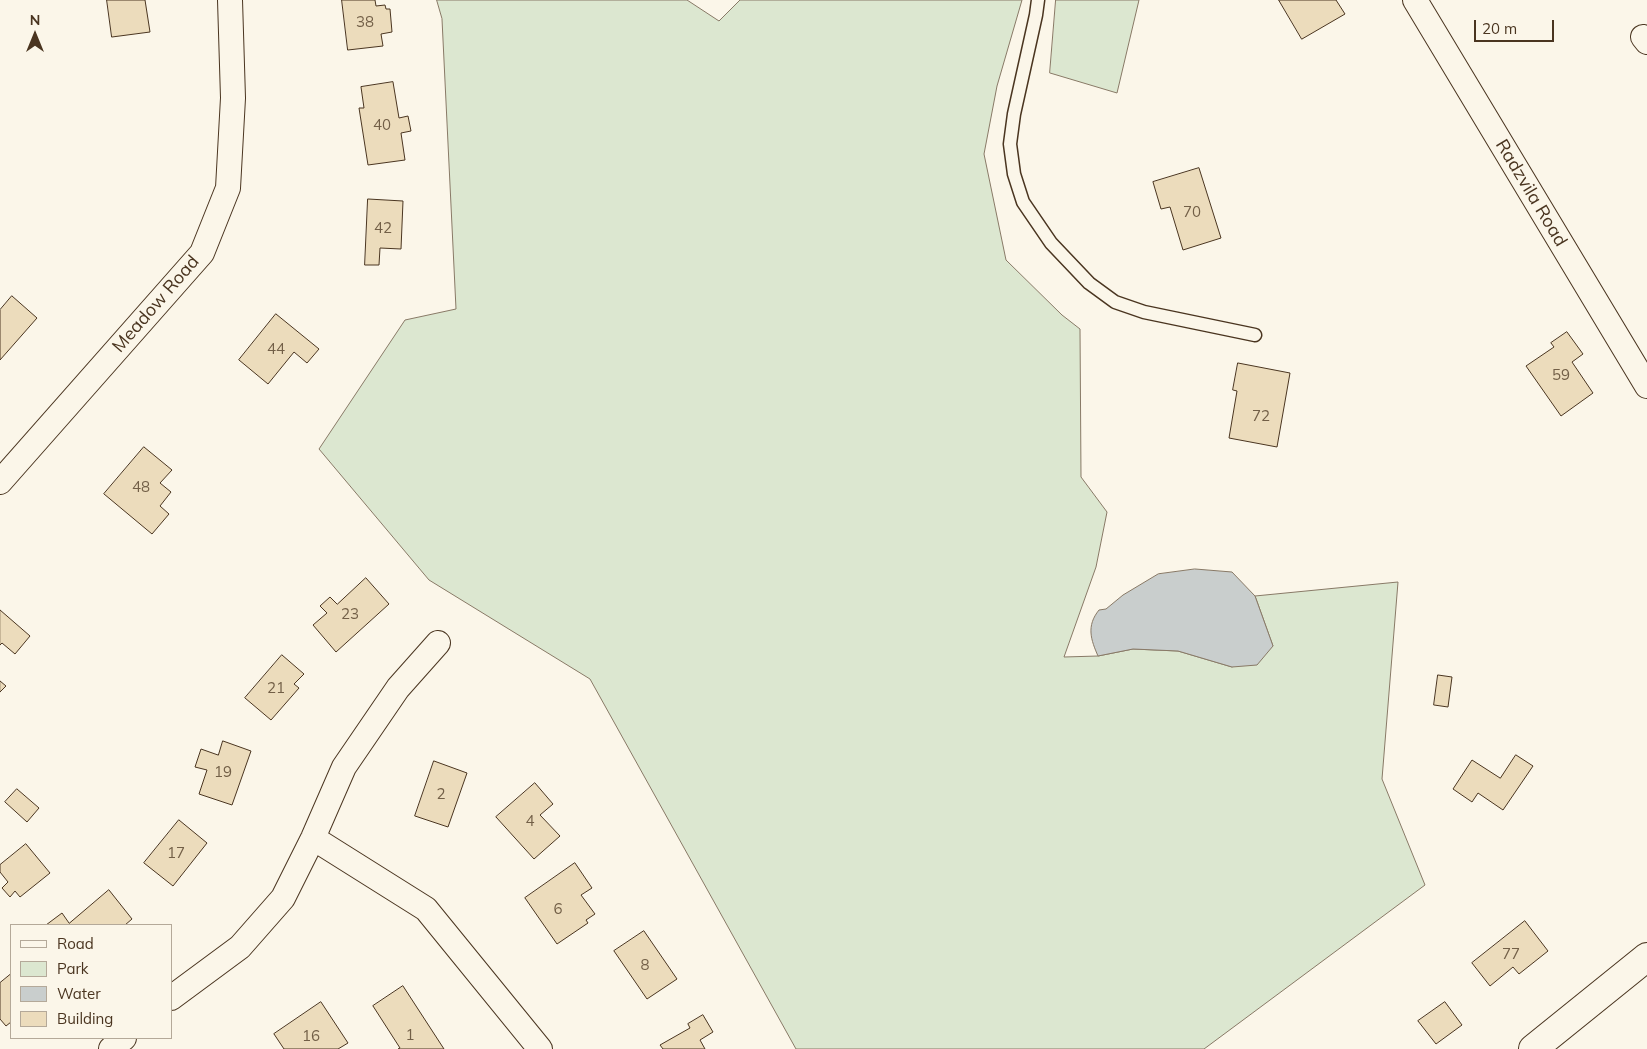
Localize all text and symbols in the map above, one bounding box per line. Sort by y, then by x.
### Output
north arrow [10,10,60,60]
scale bar [1477,10,1557,42]
text: N [30,11,40,29]
house number: 38 [356,13,374,31]
text: 20 m [1482,19,1517,38]
house number: 40 [373,116,391,134]
street label: Radzvila Road [1491,136,1571,250]
house number: 70 [1183,203,1201,221]
house number: 42 [374,219,392,237]
street label: Meadow Road [108,251,204,357]
house number: 44 [267,340,285,358]
house number: 59 [1552,366,1570,384]
house number: 72 [1252,407,1270,425]
house number: 48 [132,478,150,496]
house number: 23 [341,605,359,623]
house number: 21 [267,679,285,697]
house number: 19 [214,763,232,781]
house number: 2 [437,785,445,803]
house number: 4 [526,812,534,830]
house number: 17 [167,844,185,862]
house number: 6 [554,900,562,918]
legend [10,924,172,1039]
text: Road [57,934,94,953]
house number: 77 [1502,945,1520,963]
house number: 8 [641,956,649,974]
text: Park [57,959,89,978]
text: Water [57,984,101,1003]
text: Building [57,1009,113,1028]
house number: 1 [406,1026,414,1044]
house number: 16 [302,1027,320,1045]

